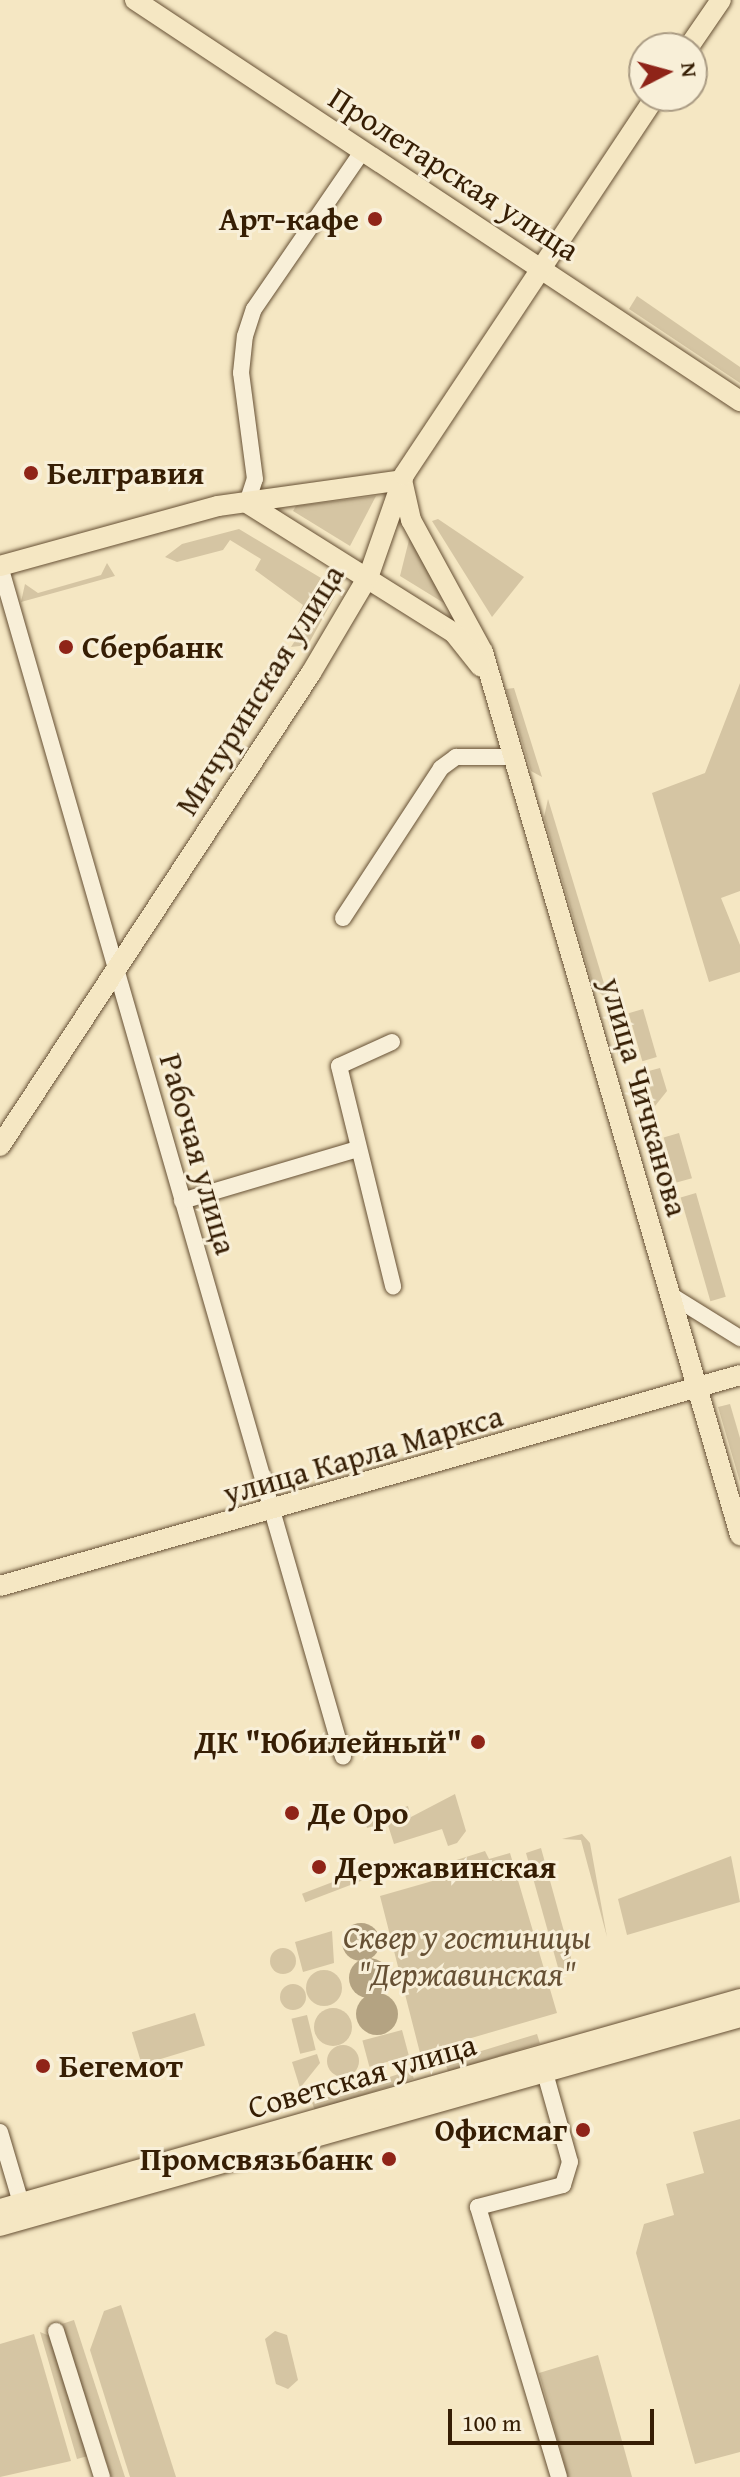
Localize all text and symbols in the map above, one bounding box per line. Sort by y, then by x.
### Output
north arrow [628,32,708,112]
text: N [673,61,707,79]
street label: Пролетарская улица [322,79,586,269]
place label: Арт-кафе [219,200,359,238]
marker: Арт-кафе [366,210,384,228]
place label: Белгравия [47,454,204,492]
marker: Белгравия [22,464,40,482]
street label: Мичуринская улица [167,558,353,822]
place label: Сбербанк [82,628,223,666]
marker: Сбербанк [57,638,75,656]
street label: улица Чичканова [592,973,696,1221]
street label: Рабочая улица [151,1049,245,1259]
street label: улица Карла Маркса [219,1397,507,1513]
place label: ДК "Юбилейный" [194,1723,462,1761]
marker: ДК "Юбилейный" [469,1733,487,1751]
place label: Де Оро [308,1794,408,1832]
marker: Де Оро [283,1804,301,1822]
place label: Державинская [335,1848,556,1886]
marker: Державинская [310,1858,328,1876]
park label: Сквер у гостиницы "Державинская" [343,1919,591,1994]
street label: Советская улица [243,2025,481,2127]
place label: Бегемот [59,2047,183,2085]
marker: Бегемот [34,2057,52,2075]
place label: Офисмаг [435,2111,567,2149]
marker: Офисмаг [574,2121,592,2139]
place label: Промсвязьбанк [140,2140,373,2178]
marker: Промсвязьбанк [380,2150,398,2168]
scale bar [452,2393,658,2443]
text: 100 m [462,2405,522,2440]

